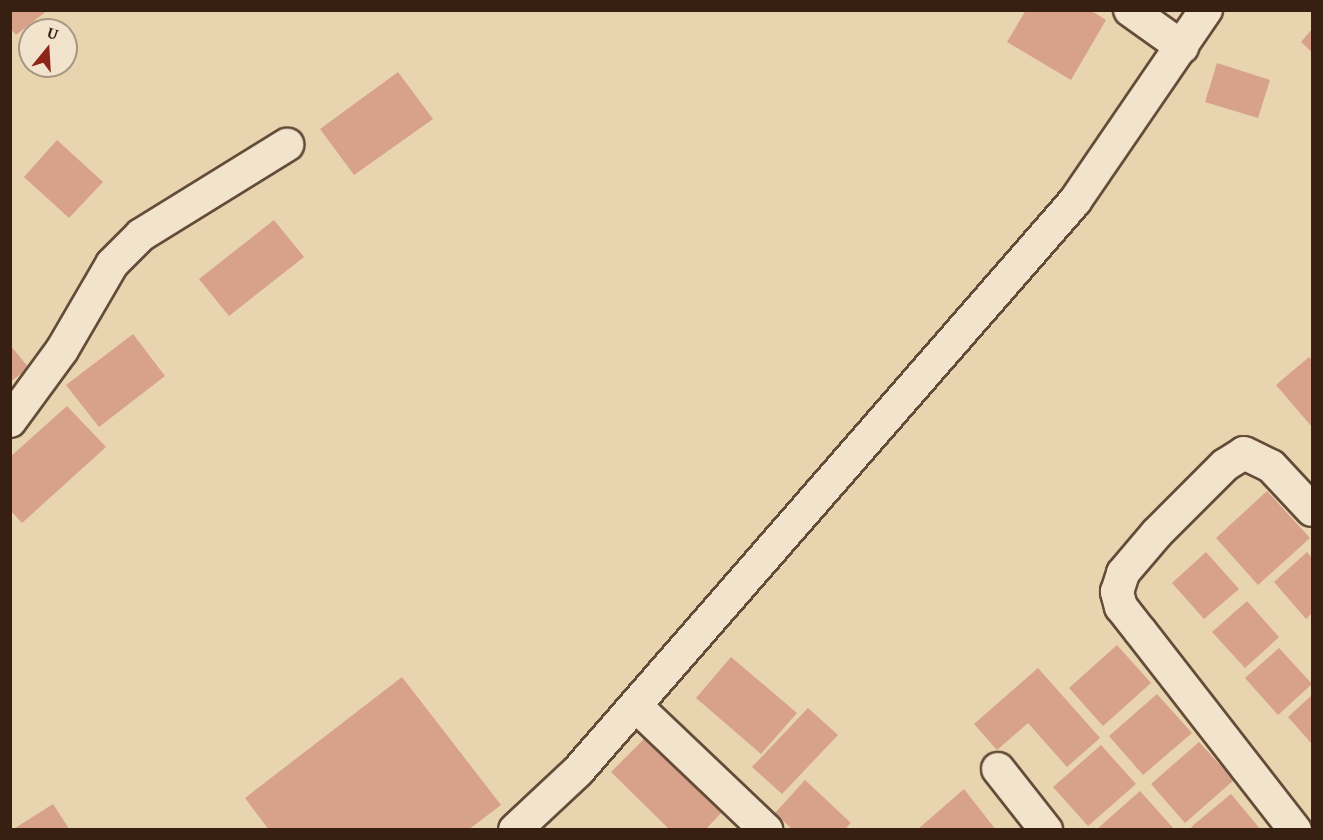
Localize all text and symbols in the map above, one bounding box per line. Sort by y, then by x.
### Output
north arrow [18,18,78,78]
text: U [44,20,62,46]

